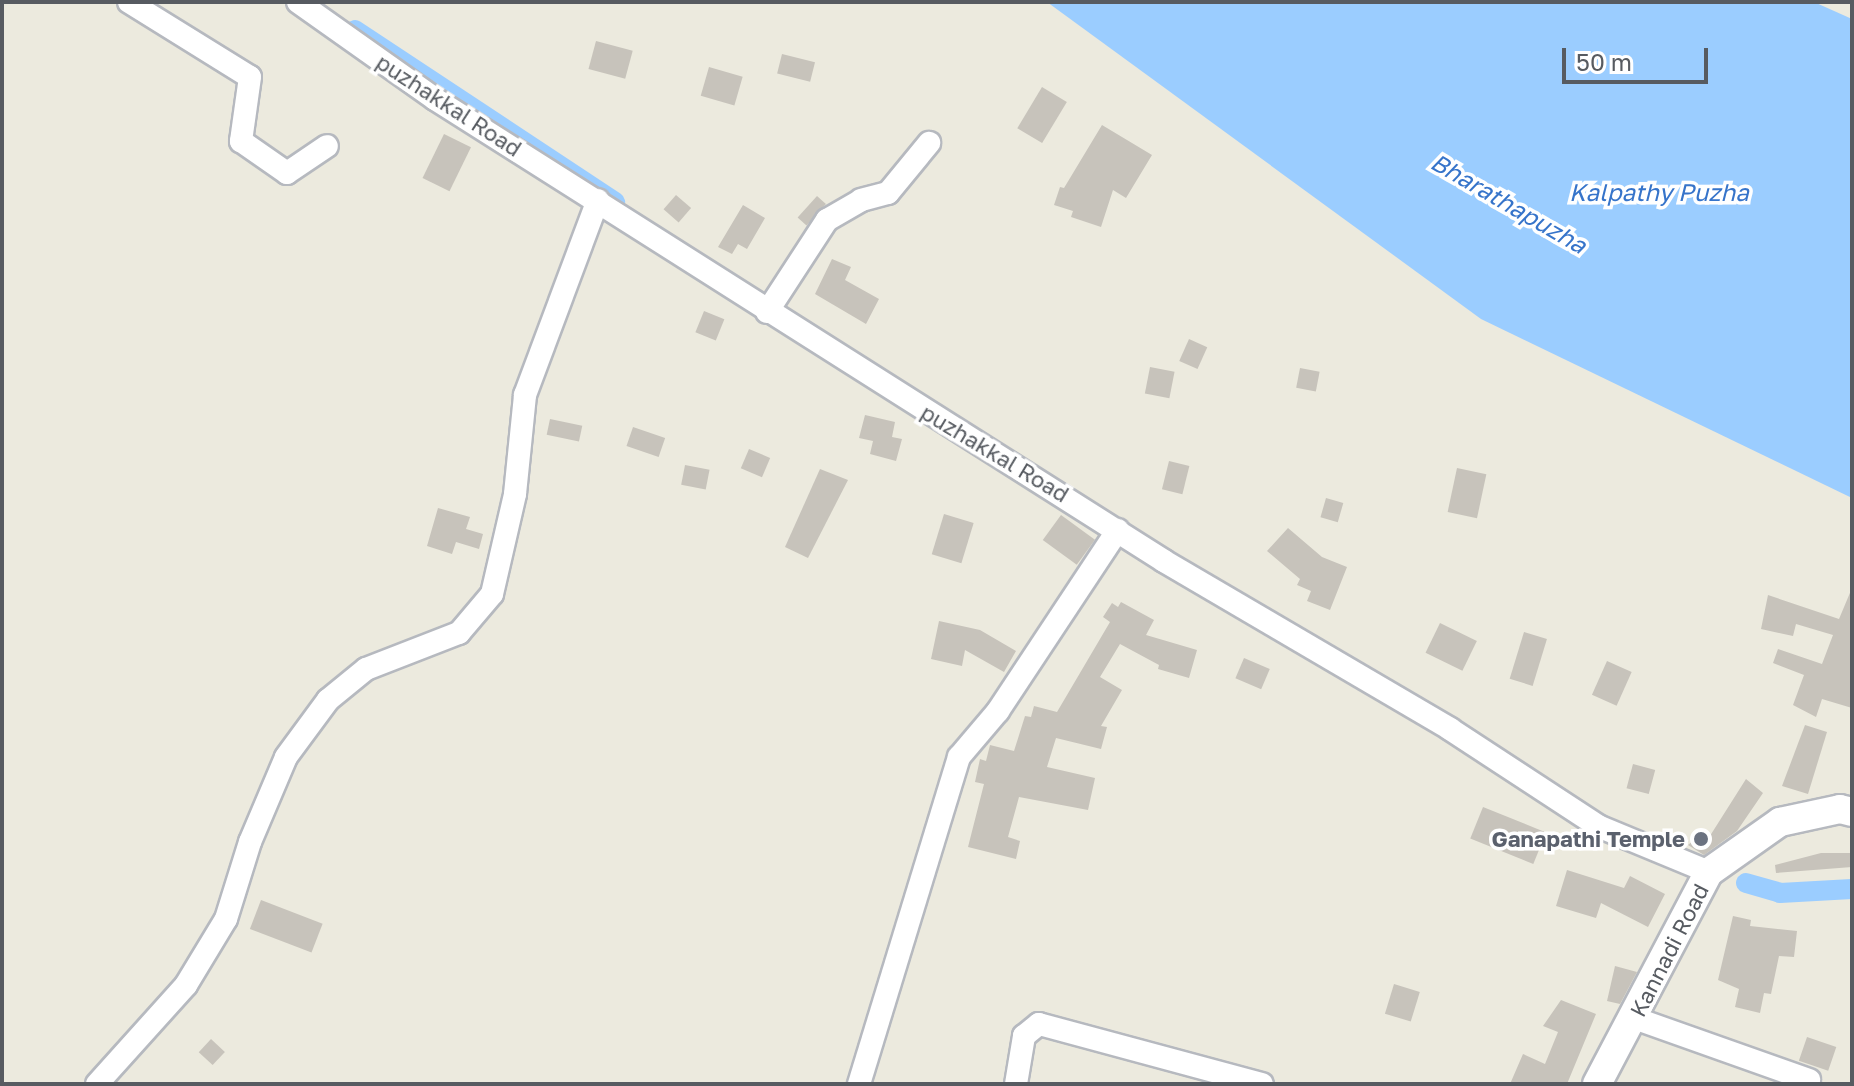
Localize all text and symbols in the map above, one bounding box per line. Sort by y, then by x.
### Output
scale bar [1566,32,1712,82]
text: 50 m [1576,47,1632,76]
street label: puzhakkal Road [372,48,526,162]
water label: Bharathapuzha [1426,147,1592,259]
water label: Kalpathy Puzha [1569,178,1749,206]
street label: puzhakkal Road [916,399,1074,507]
place label: Ganapathi Temple [1492,826,1685,852]
marker: Ganapathi Temple [1692,830,1710,848]
street label: Kannadi Road [1624,879,1714,1021]

